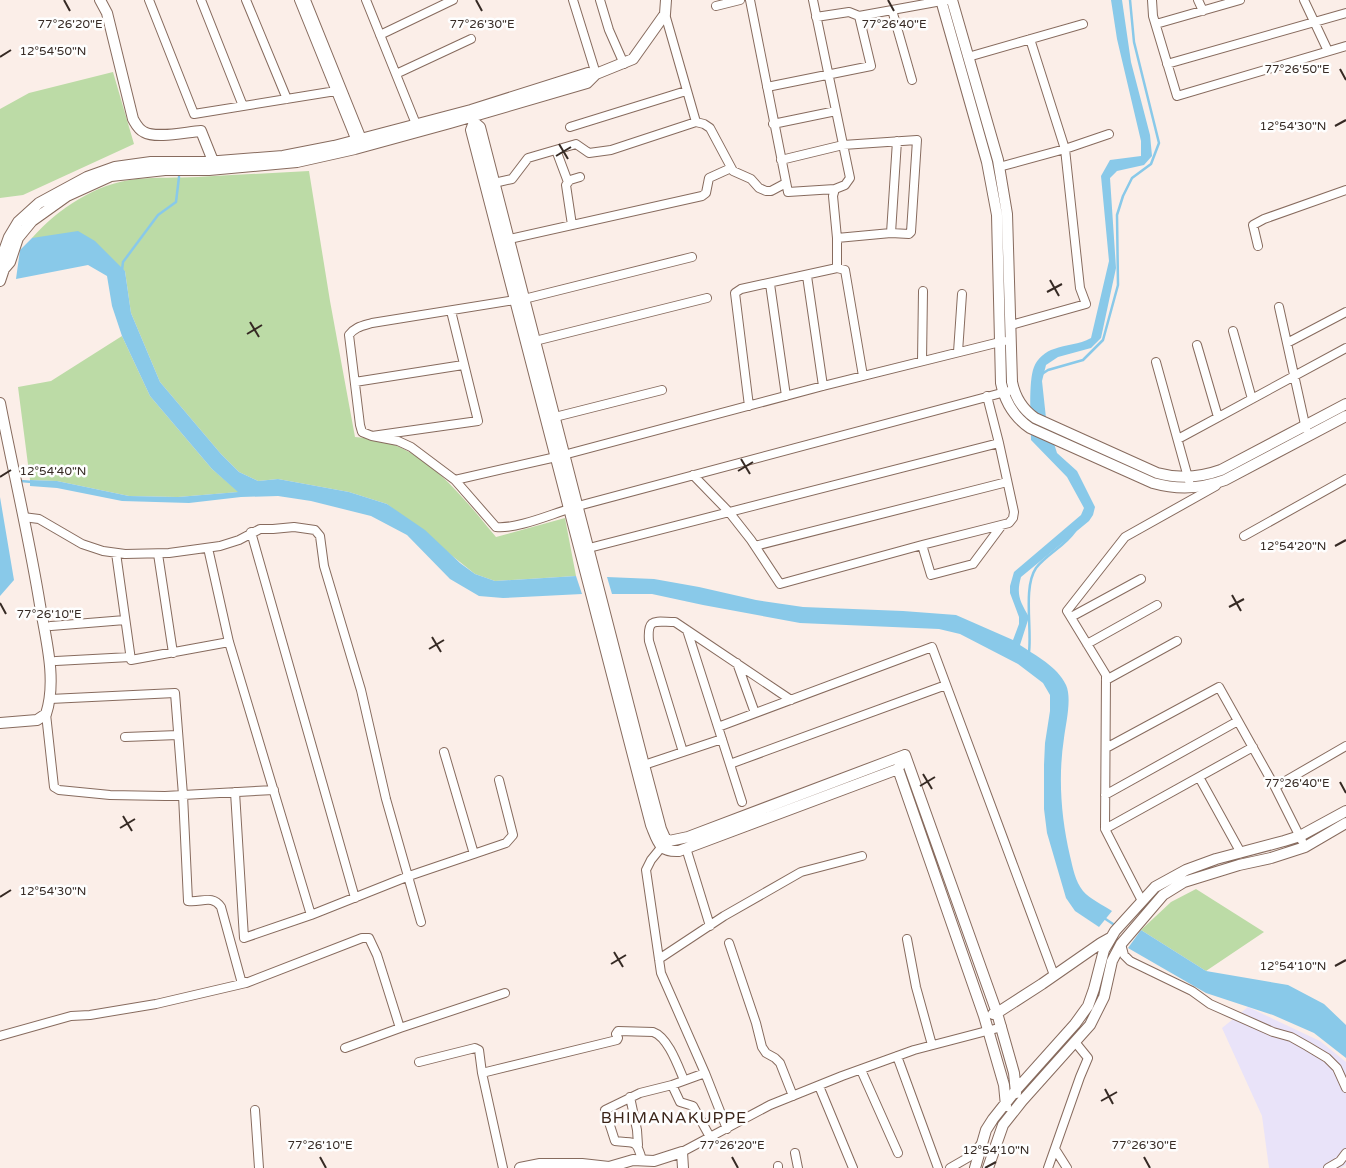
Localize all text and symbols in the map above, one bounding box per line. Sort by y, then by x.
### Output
text: 77°26'20"E [37,17,103,31]
text: 77°26'30"E [449,17,515,31]
text: 77°26'40"E [861,17,927,31]
text: 12°54'50"N [20,44,87,58]
text: 77°26'50"E [1264,62,1330,76]
text: 12°54'30"N [1260,119,1327,133]
text: 12°54'40"N [20,464,87,478]
text: 12°54'20"N [1260,539,1327,553]
text: 77°26'10"E [16,607,82,621]
text: 77°26'40"E [1264,776,1330,790]
text: 12°54'30"N [20,884,87,898]
text: 12°54'10"N [1260,959,1327,973]
district label: BHIMANAKUPPE [601,1108,747,1128]
text: 77°26'10"E [287,1138,353,1152]
text: 77°26'20"E [699,1138,765,1152]
text: 77°26'30"E [1111,1138,1177,1152]
text: 12°54'10"N [963,1143,1030,1157]

